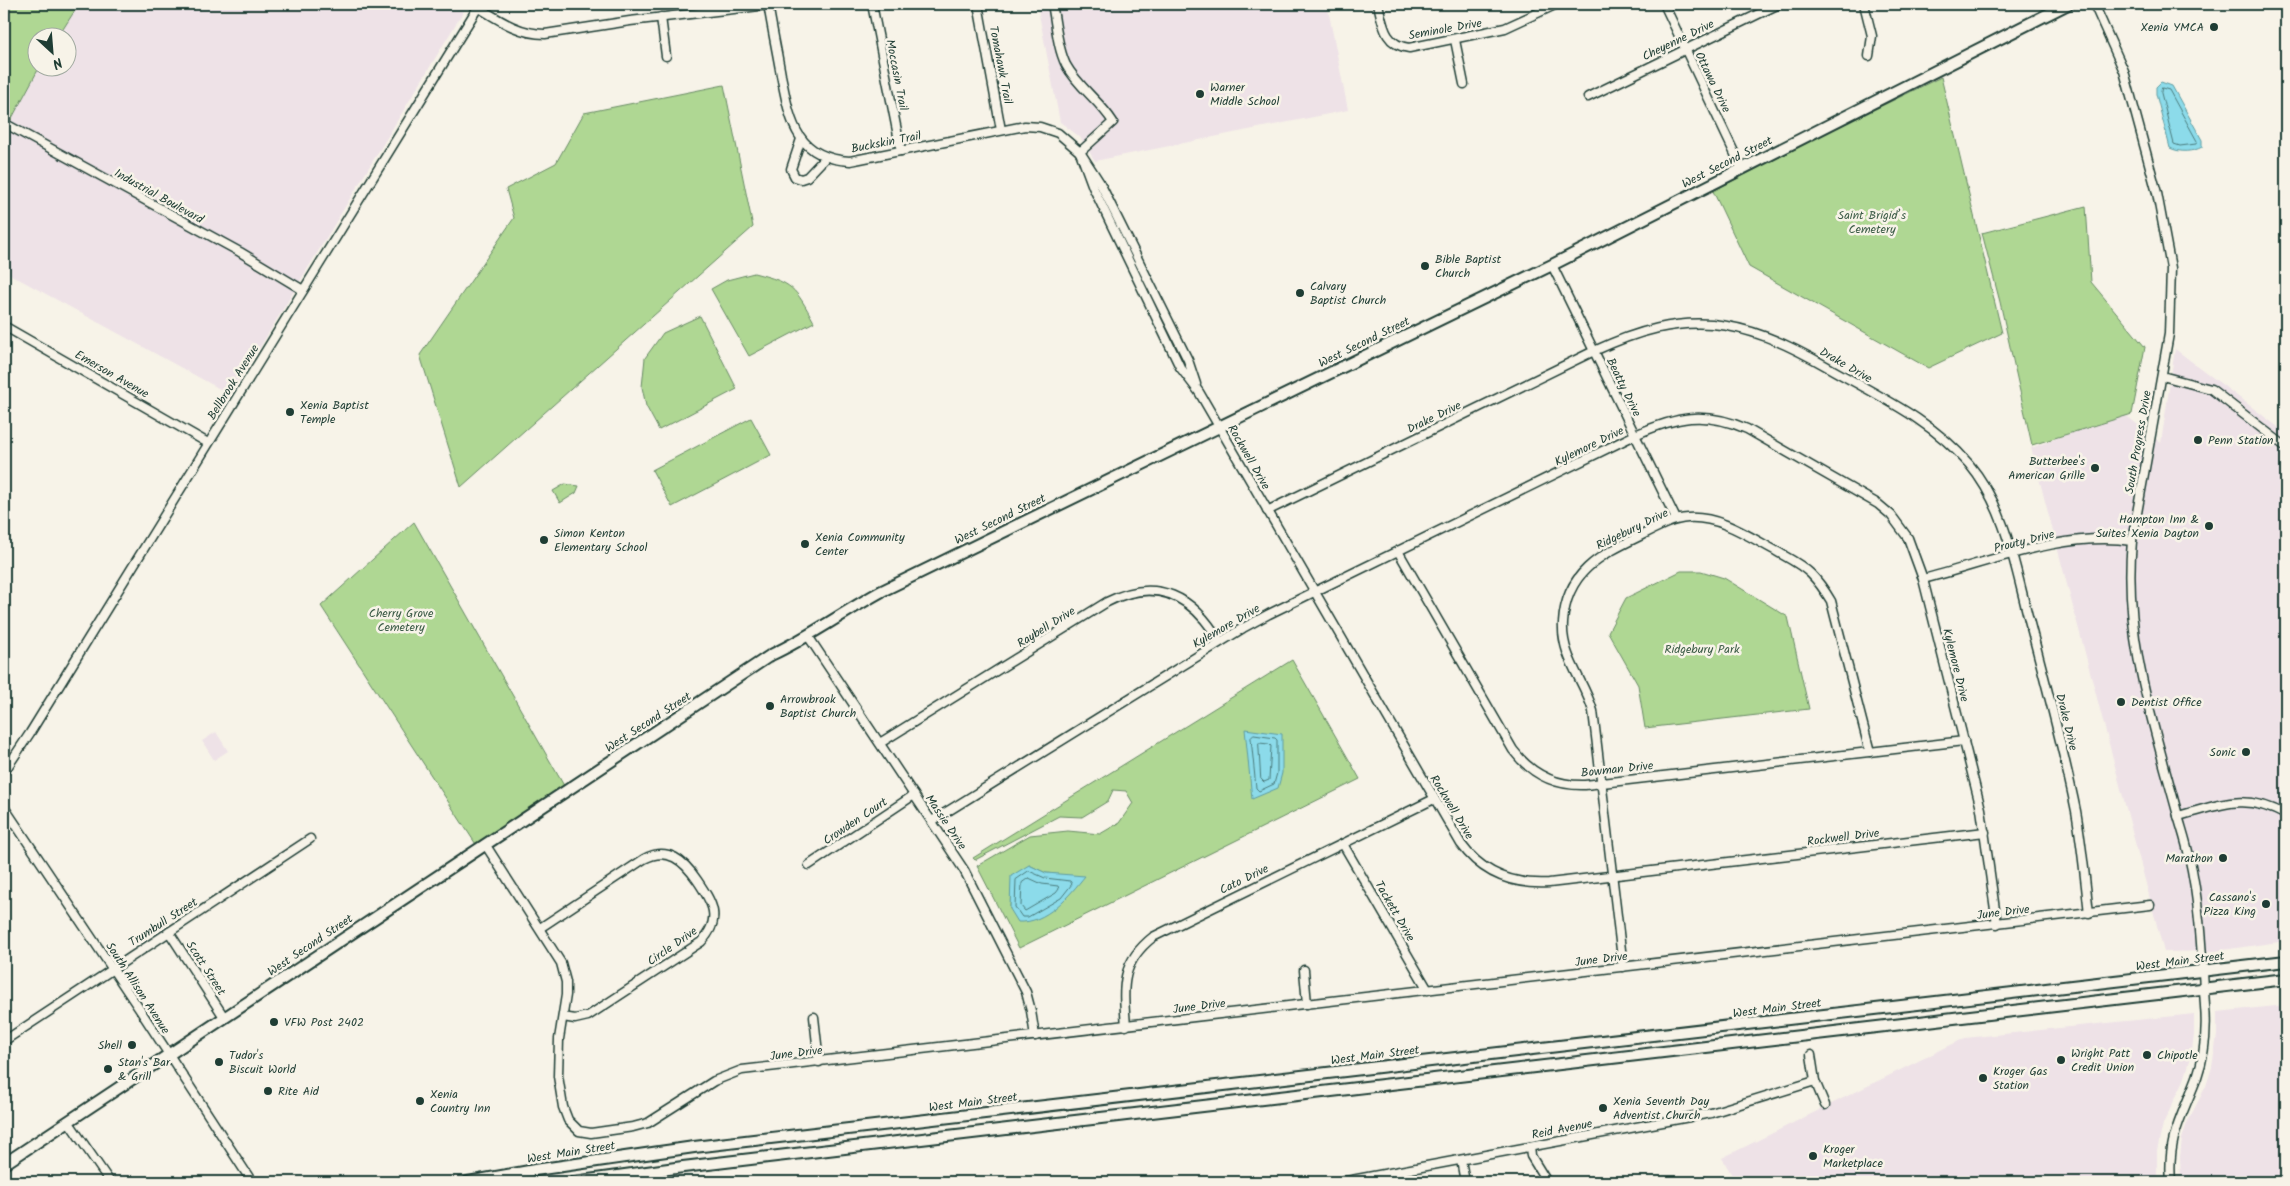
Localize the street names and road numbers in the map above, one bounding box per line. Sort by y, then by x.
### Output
street label: Seminole Drive [1407,14,1484,45]
street label: Cheyenne Drive [1639,15,1718,66]
street label: Tomahawk Trail [984,24,1017,106]
street label: Moccasin Trail [880,38,913,112]
street label: Ottawa Drive [1690,48,1736,116]
street label: Buckskin Trail [849,126,923,159]
street label: West Second Street [1679,131,1776,194]
street label: Industrial Boulevard [111,164,208,229]
street label: West Second Street [1315,312,1413,373]
street label: Bellbrook Avenue [203,340,265,424]
street label: Drake Drive [1816,343,1876,389]
street label: Emerson Avenue [71,345,153,404]
street label: Beatty Drive [1601,355,1646,420]
street label: South Progress Drive [2120,388,2157,495]
street label: Drake Drive [1404,396,1465,439]
street label: Rockwell Drive [1222,421,1275,494]
street label: Kylemore Drive [1551,421,1628,471]
street label: West Second Street [951,489,1049,550]
street label: Ridgebury Drive [1593,503,1672,555]
street label: Prouty Drive [1992,525,2057,558]
street label: Kylemore Drive [1189,599,1264,653]
street label: Raybell Drive [1013,602,1080,653]
street label: Kylemore Drive [1937,626,1974,705]
street label: West Second Street [601,687,695,757]
street label: Drake Drive [2050,692,2083,753]
street label: Bowman Drive [1580,756,1655,783]
street label: Rockwell Drive [1425,771,1479,844]
street label: Massie Drive [920,791,972,854]
street label: Crowden Court [819,793,892,850]
street label: Rockwell Drive [1806,824,1881,851]
street label: Cato Drive [1216,859,1273,900]
street label: Tackett Drive [1369,877,1420,946]
street label: Trumbull Street [125,893,202,952]
street label: June Drive [1976,900,2031,925]
street label: West Second Street [264,910,357,981]
street label: Circle Drive [643,922,702,971]
street label: Scott Street [181,937,231,1000]
street label: South Allison Avenue [101,938,175,1039]
street label: June Drive [1574,947,1629,972]
street label: West Main Street [2135,947,2226,976]
street label: June Drive [1172,994,1227,1019]
street label: West Main Street [1732,994,1823,1023]
street label: June Drive [769,1041,824,1066]
street label: West Main Street [1330,1041,1421,1070]
street label: West Main Street [928,1088,1019,1117]
street label: Reid Avenue [1530,1114,1595,1145]
street label: West Main Street [526,1136,617,1169]

